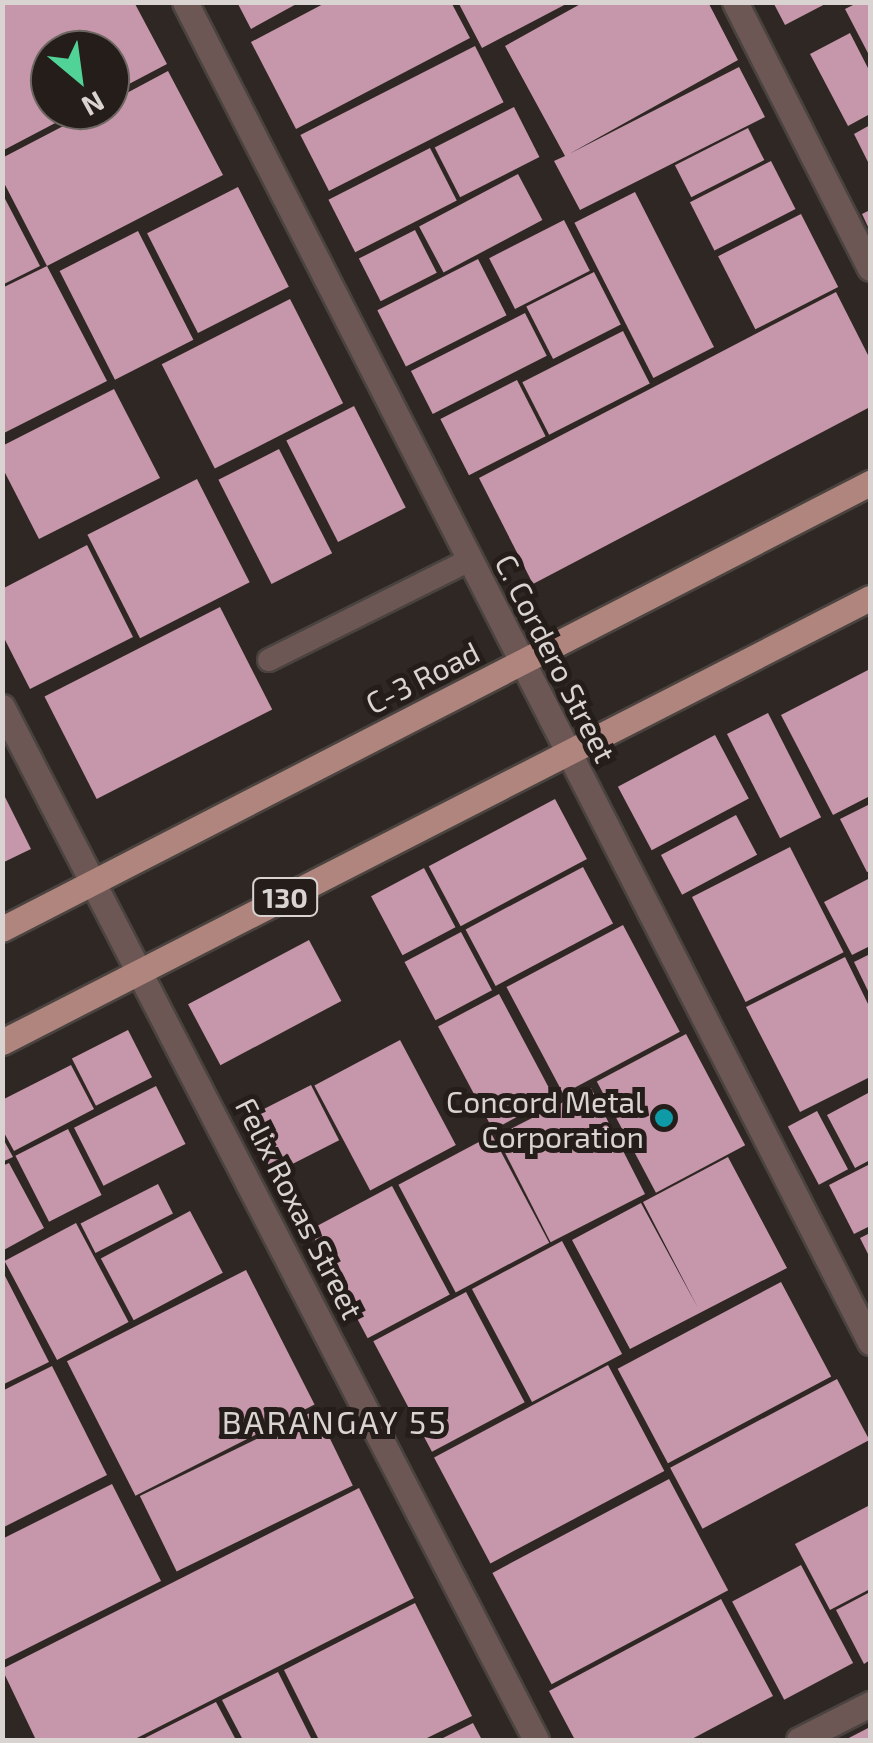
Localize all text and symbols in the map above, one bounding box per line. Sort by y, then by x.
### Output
north arrow [30,30,130,130]
text: N [76,85,111,124]
street label: C. Cordero Street [488,548,624,768]
street label: C-3 Road [359,633,485,721]
road number: 130 [250,874,320,920]
place label: Concord Metal Corporation [446,1083,644,1154]
street label: Felix Roxas Street [229,1091,371,1325]
marker: Concord Metal Corporation [653,1107,675,1129]
district label: BARANGAY 55 [221,1402,449,1440]

